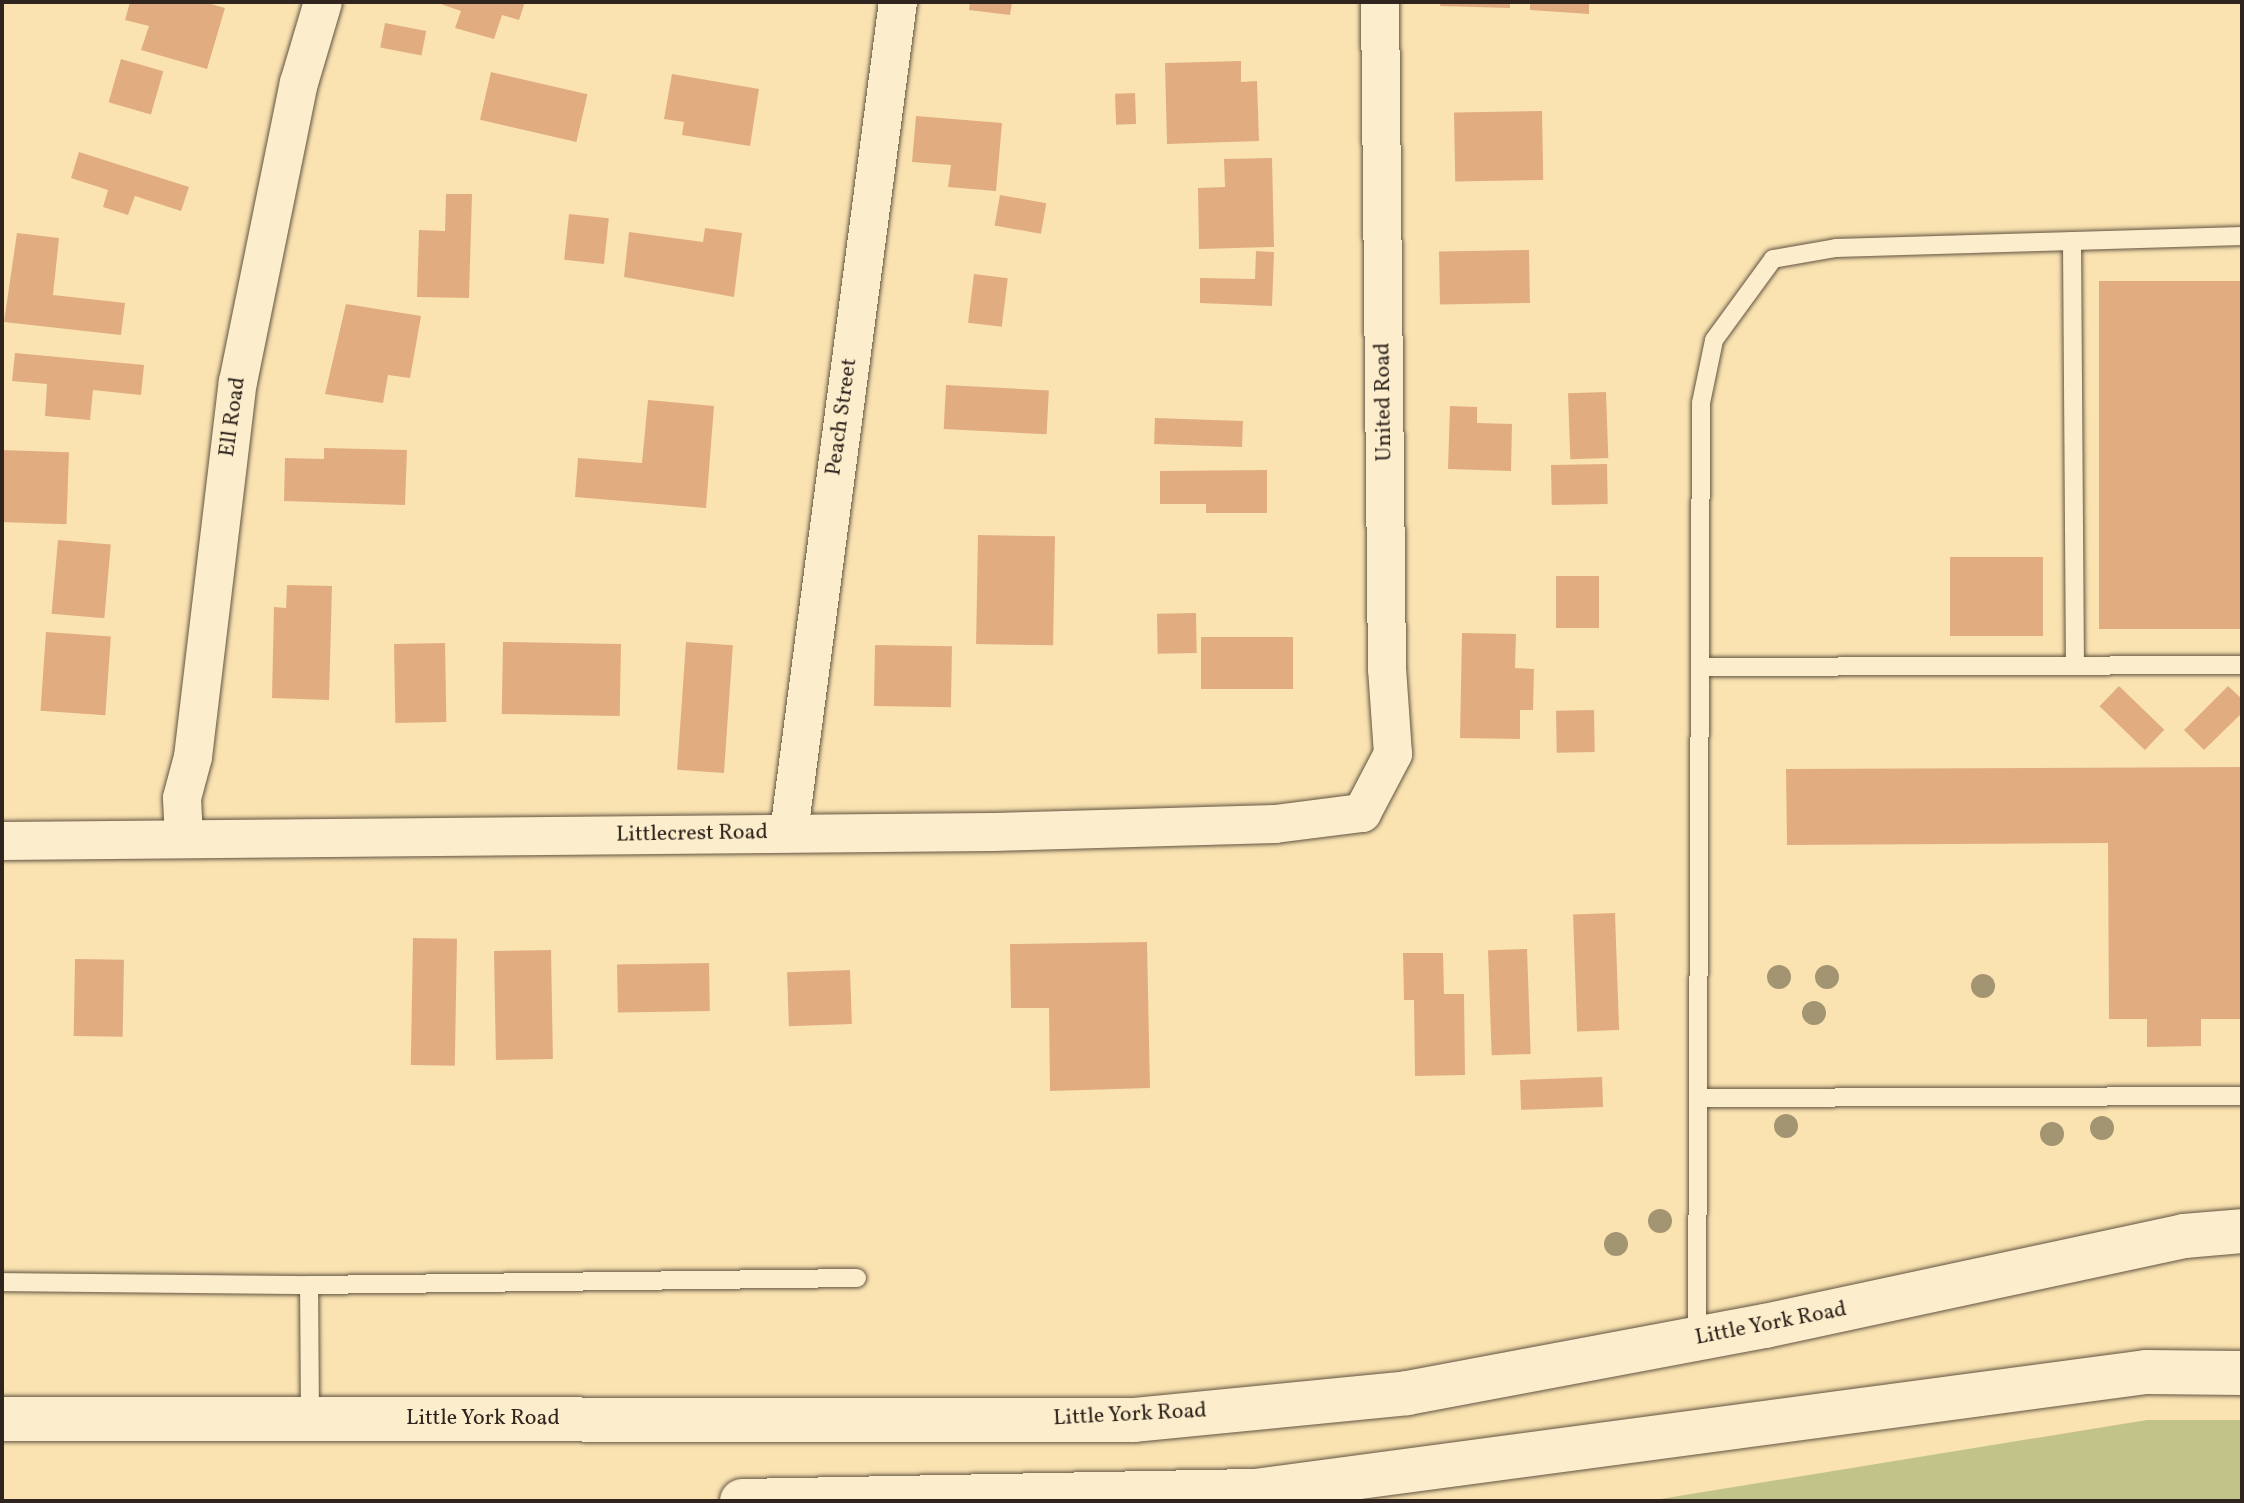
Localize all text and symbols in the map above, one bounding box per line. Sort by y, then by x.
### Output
street label: United Road [1370,342,1398,462]
street label: Peach Street [821,357,863,477]
street label: Ell Road [214,375,252,459]
street label: Littlecrest Road [616,819,768,849]
street label: Little York Road [1693,1296,1849,1352]
street label: Little York Road [1052,1398,1208,1432]
street label: Little York Road [406,1406,560,1432]

